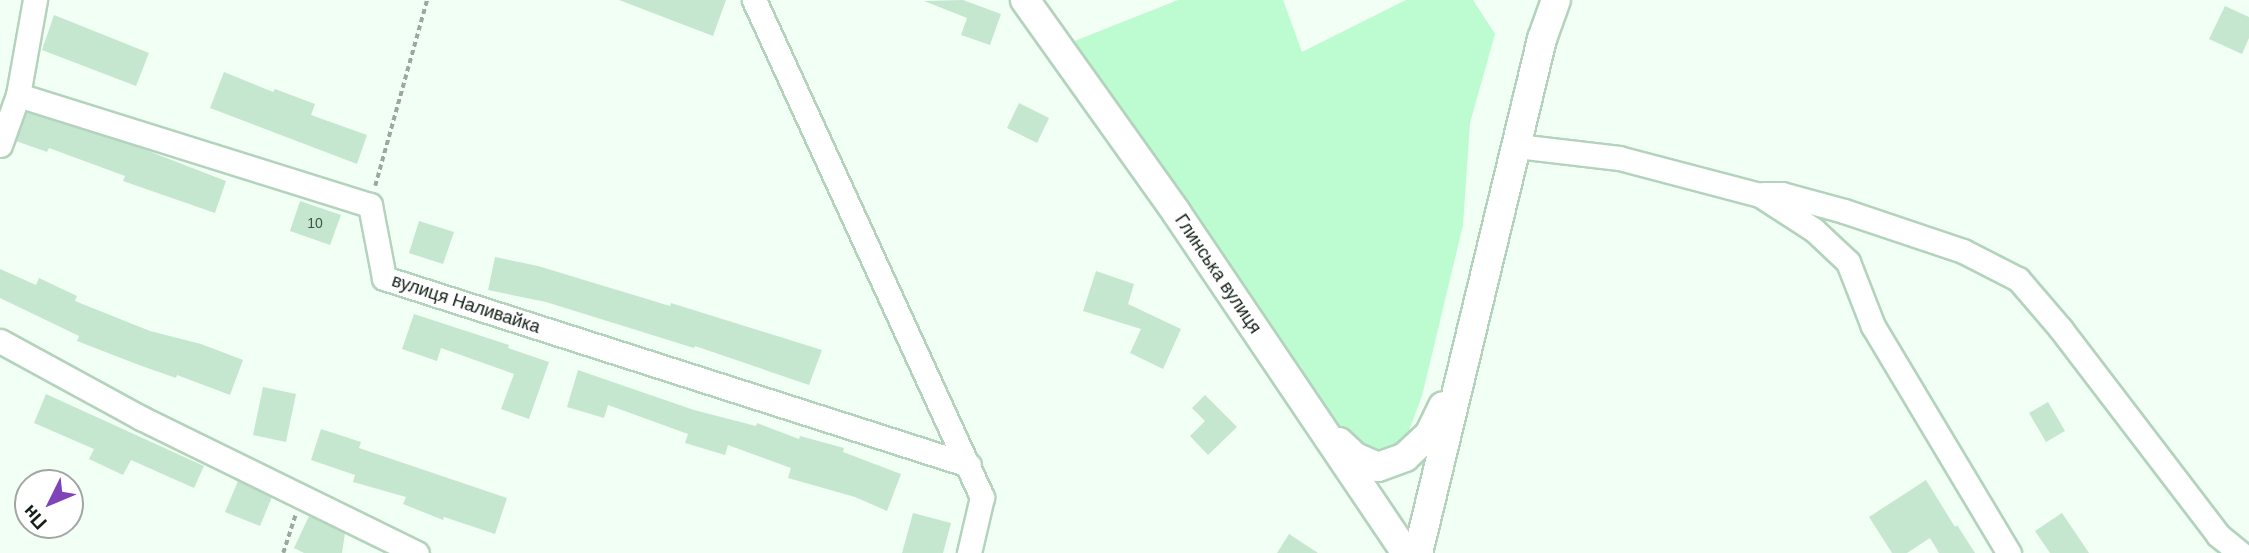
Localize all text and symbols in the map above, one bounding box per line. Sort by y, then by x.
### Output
street label: Глинська вулиця [1170,210,1266,338]
house number: 10 [307,215,323,231]
street label: вулиця Наливайка [389,270,543,338]
north arrow [14,469,84,539]
text: Пн [18,501,51,534]

